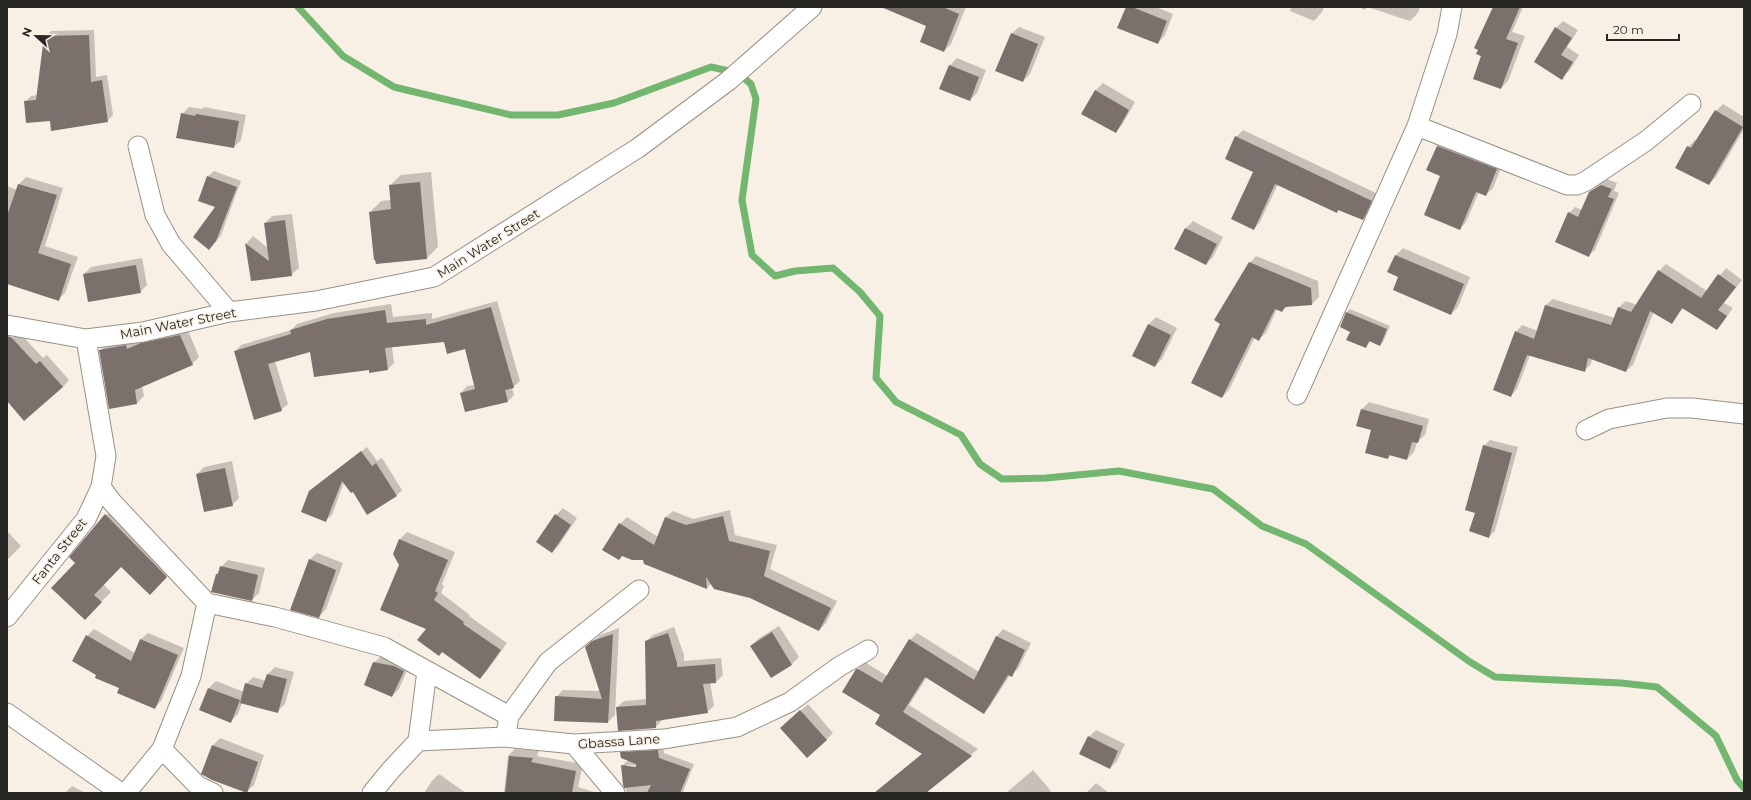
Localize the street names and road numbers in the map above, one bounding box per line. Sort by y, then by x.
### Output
street label: Main Water Street [434,205,542,281]
street label: Main Water Street [119,304,237,342]
street label: Fanta Street [28,515,90,587]
street label: Gbassa Lane [577,730,661,752]

